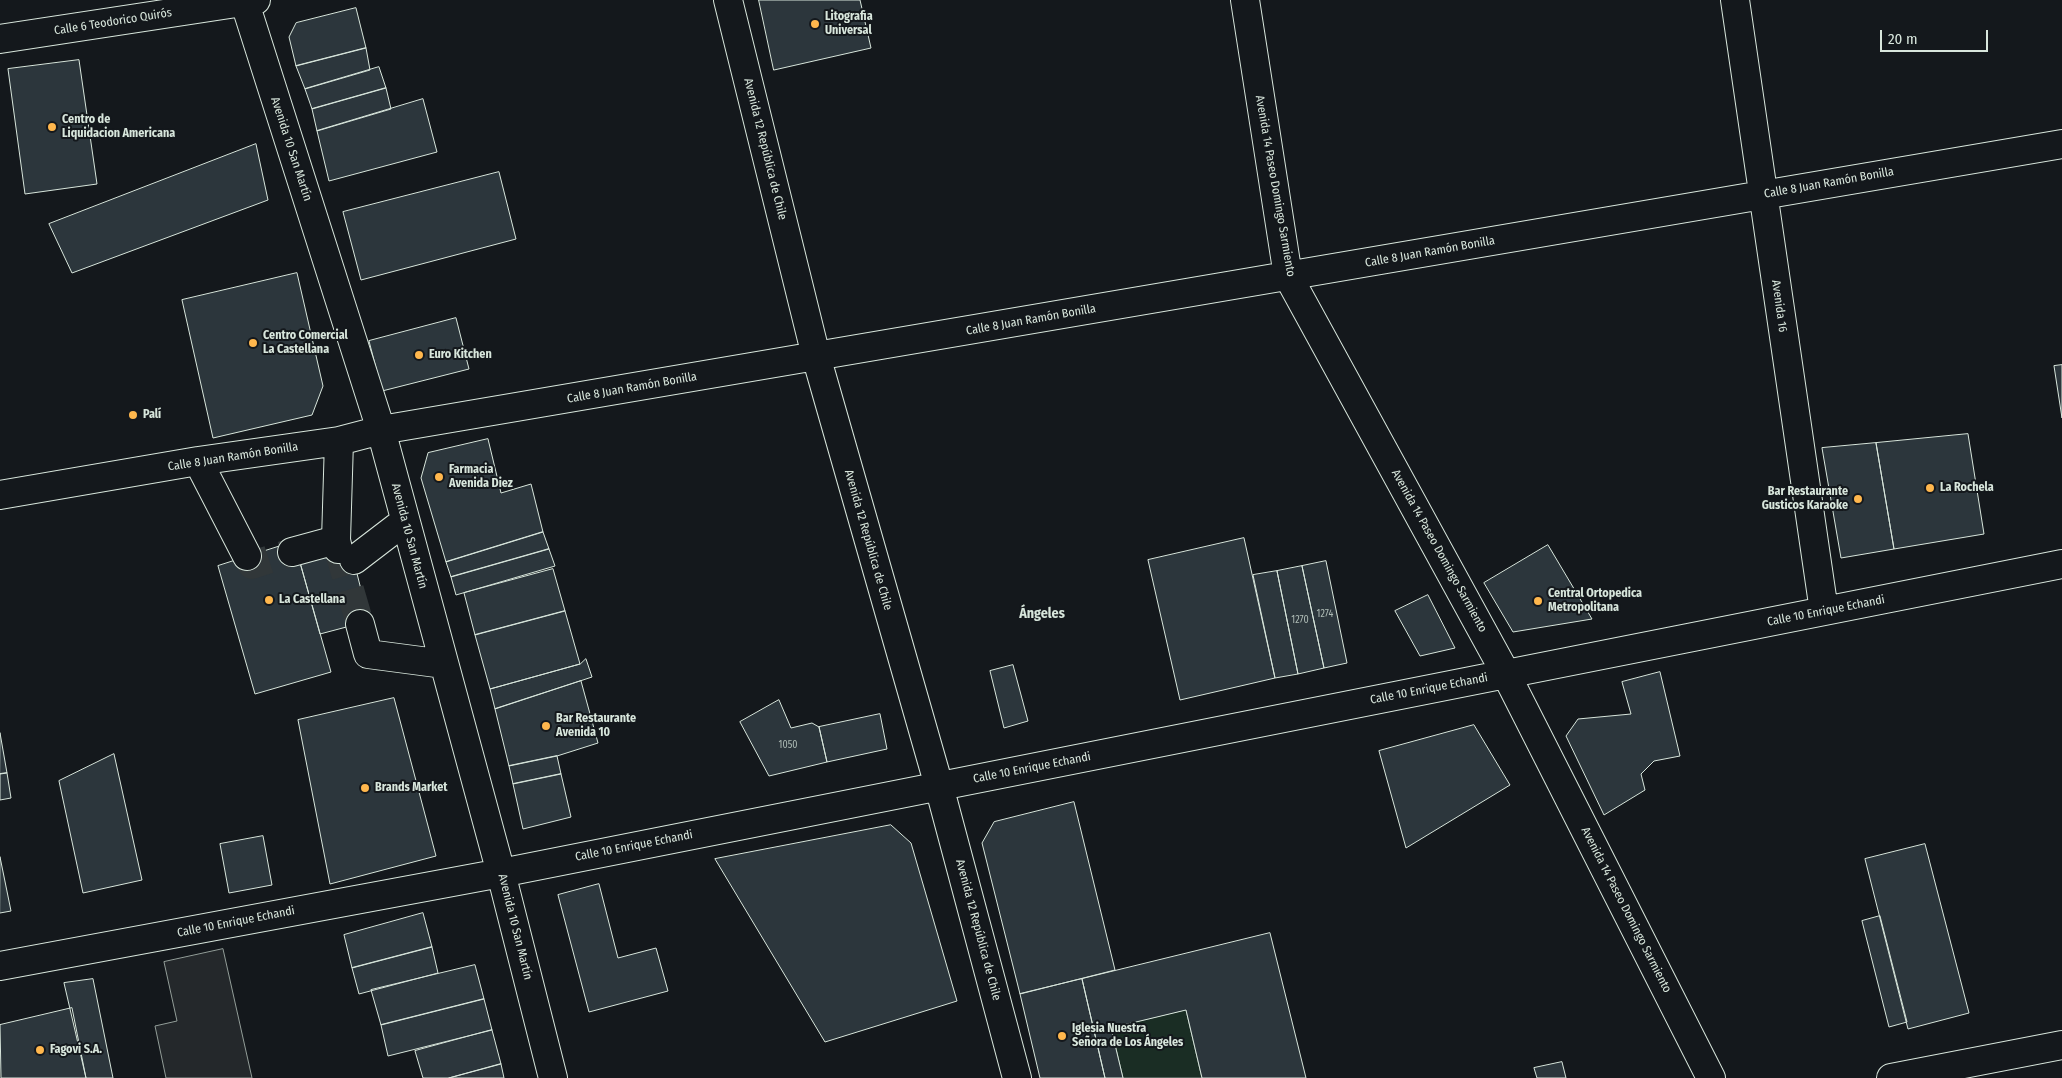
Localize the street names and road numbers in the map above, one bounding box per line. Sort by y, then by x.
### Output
street label: Calle 6 Teodorico Quirós [53,6,173,38]
street label: Avenida 12 República de Chile [740,77,790,221]
street label: Avenida 14 Paseo Domingo Sarmiento [1252,94,1298,278]
street label: Avenida 10 San Martín [267,95,315,203]
street label: Calle 8 Juan Ramón Bonilla [1763,164,1895,202]
street label: Calle 8 Juan Ramón Bonilla [1364,233,1496,271]
street label: Avenida 16 [1768,279,1790,333]
street label: Calle 8 Juan Ramón Bonilla [965,301,1097,339]
street label: Calle 8 Juan Ramón Bonilla [566,369,698,407]
street label: Calle 8 Juan Ramón Bonilla [167,440,299,474]
street label: Avenida 14 Paseo Domingo Sarmiento [1388,467,1490,635]
street label: Avenida 12 República de Chile [841,468,895,612]
street label: Avenida 10 San Martín [388,482,430,590]
street label: Calle 10 Enrique Echandi [1766,593,1886,629]
street label: Calle 10 Enrique Echandi [1369,671,1489,707]
street label: Calle 10 Enrique Echandi [972,750,1092,786]
street label: Avenida 14 Paseo Domingo Sarmiento [1578,825,1674,995]
street label: Calle 10 Enrique Echandi [574,828,694,864]
street label: Avenida 12 República de Chile [952,858,1004,1002]
street label: Avenida 10 San Martín [495,873,535,981]
street label: Calle 10 Enrique Echandi [176,904,296,940]

